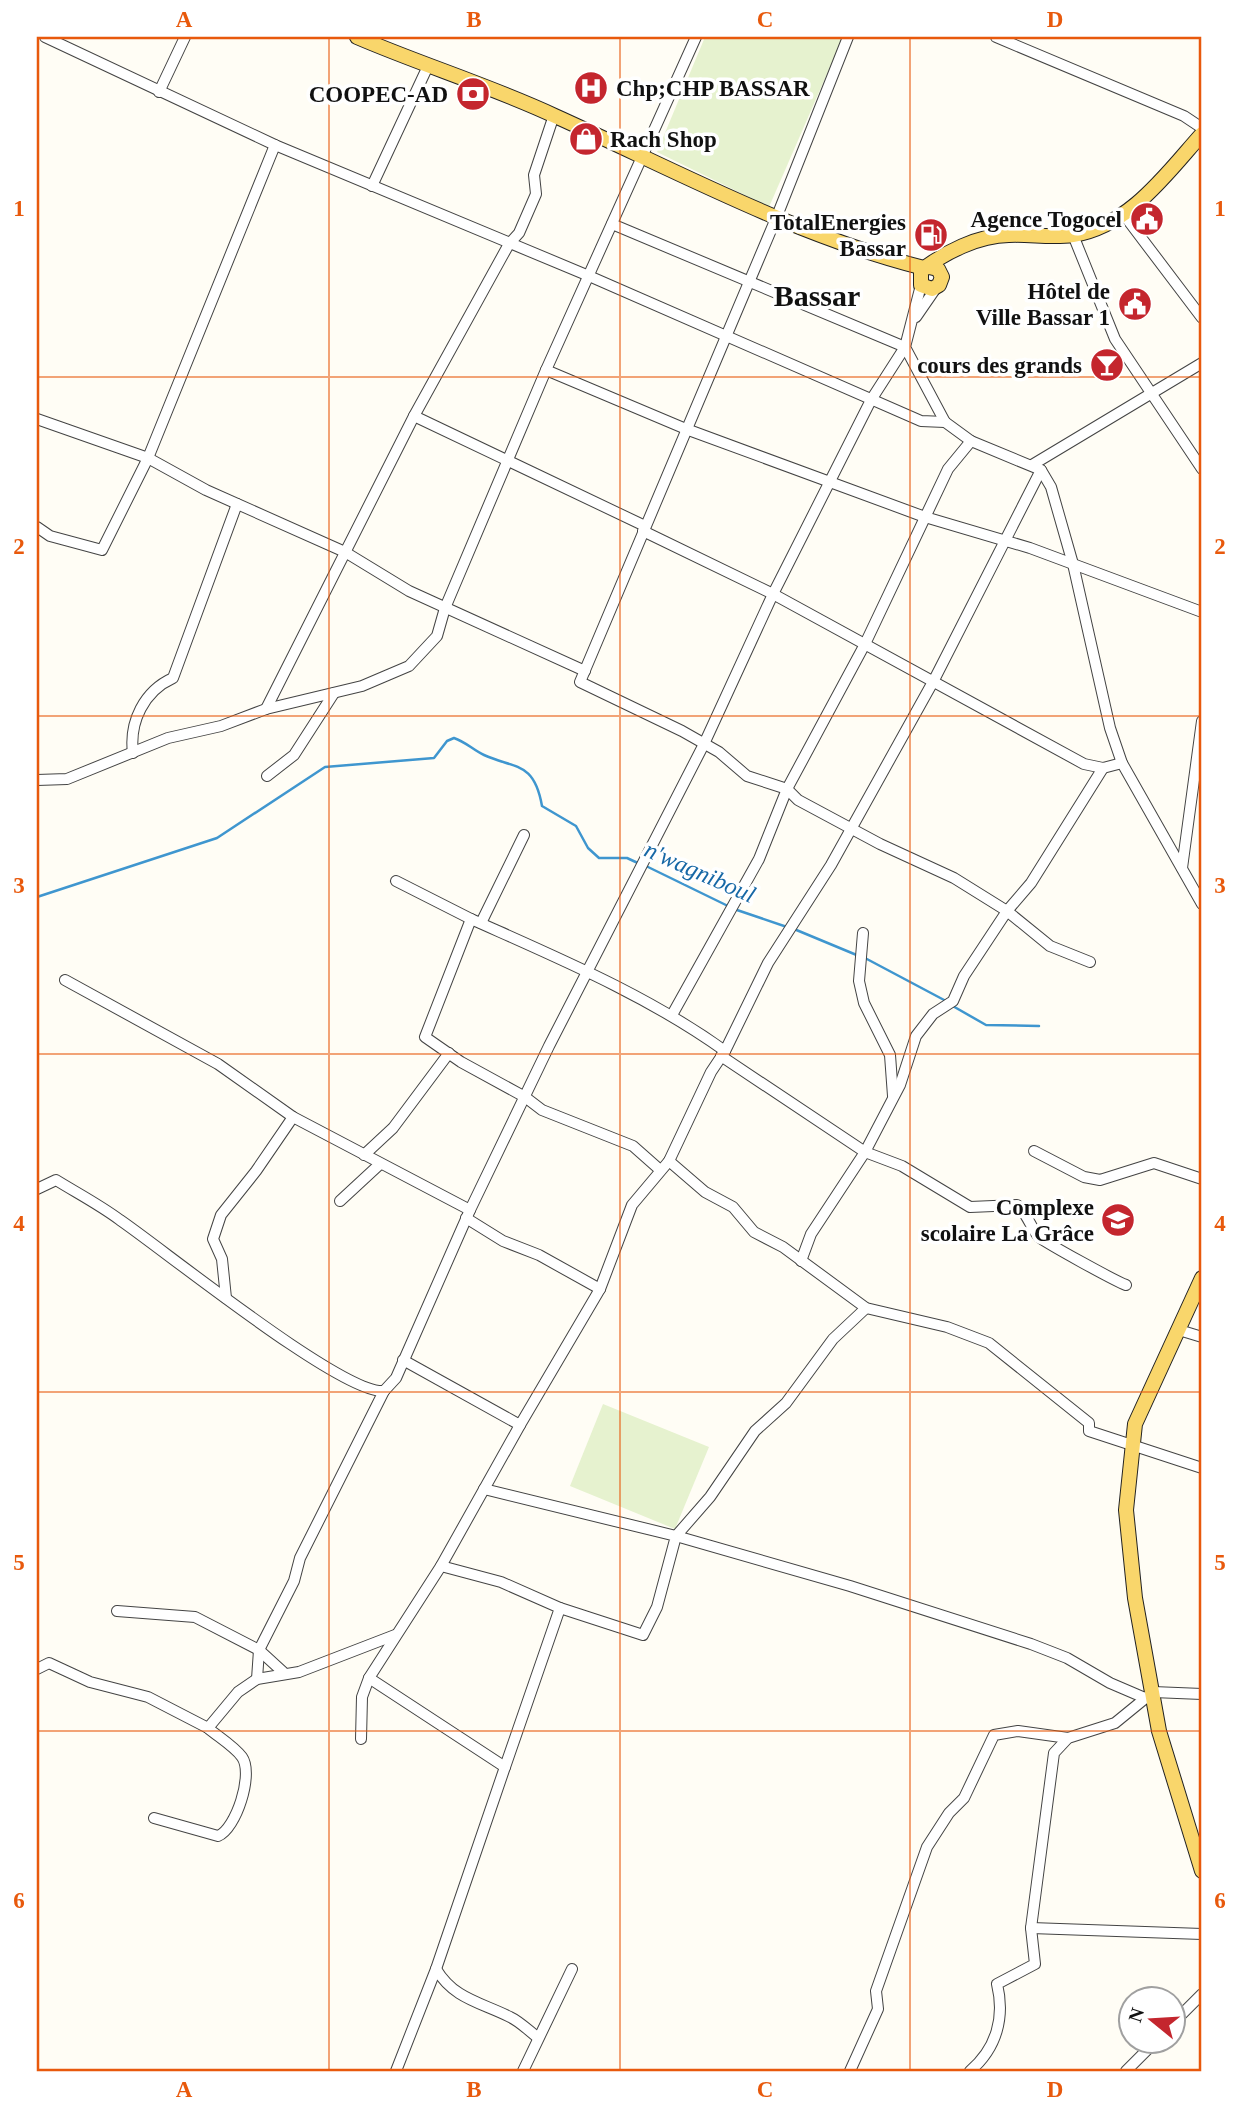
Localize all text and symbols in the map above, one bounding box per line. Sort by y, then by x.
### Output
text: A [176,7,193,32]
text: B [466,7,482,32]
text: C [757,7,773,32]
text: D [1047,7,1063,32]
hospital icon: Chp;CHP BASSAR [572,69,610,107]
bank icon: COOPEC-AD [454,75,492,113]
place label: Chp;CHP BASSAR [616,76,810,101]
place label: COOPEC-AD [309,82,448,107]
shop icon: Rach Shop [567,120,605,158]
place label: Rach Shop [610,127,717,152]
text: 1 [13,196,25,221]
text: 1 [1214,196,1226,221]
public building icon: Agence Togocel [1128,200,1166,238]
place label: Agence Togocel [971,207,1122,232]
place label: TotalEnergies Bassar [770,210,906,261]
fuel station icon: TotalEnergies Bassar [912,216,950,254]
district label: Bassar [774,279,860,312]
place label: Hôtel de Ville Bassar 1 [976,279,1110,330]
public building icon: Hôtel de Ville Bassar 1 [1116,285,1154,323]
bar icon: cours des grands [1088,346,1126,384]
place label: cours des grands [917,353,1082,378]
text: 2 [13,534,25,559]
text: 2 [1214,534,1226,559]
water label: n'wagniboul [641,836,760,908]
text: 3 [13,873,25,898]
text: 3 [1214,873,1226,898]
place label: Complexe scolaire La Grâce [921,1195,1094,1246]
school or university icon: Complexe scolaire La Grâce [1099,1201,1137,1239]
text: 4 [13,1211,25,1236]
text: 4 [1214,1211,1226,1236]
text: 5 [13,1550,25,1575]
text: 5 [1214,1550,1226,1575]
text: 6 [13,1888,25,1913]
text: 6 [1214,1888,1226,1913]
north arrow [1116,1986,1186,2056]
text: N [1124,2005,1148,2025]
text: A [176,2077,193,2102]
text: B [466,2077,482,2102]
text: C [757,2077,773,2102]
text: D [1047,2077,1063,2102]

